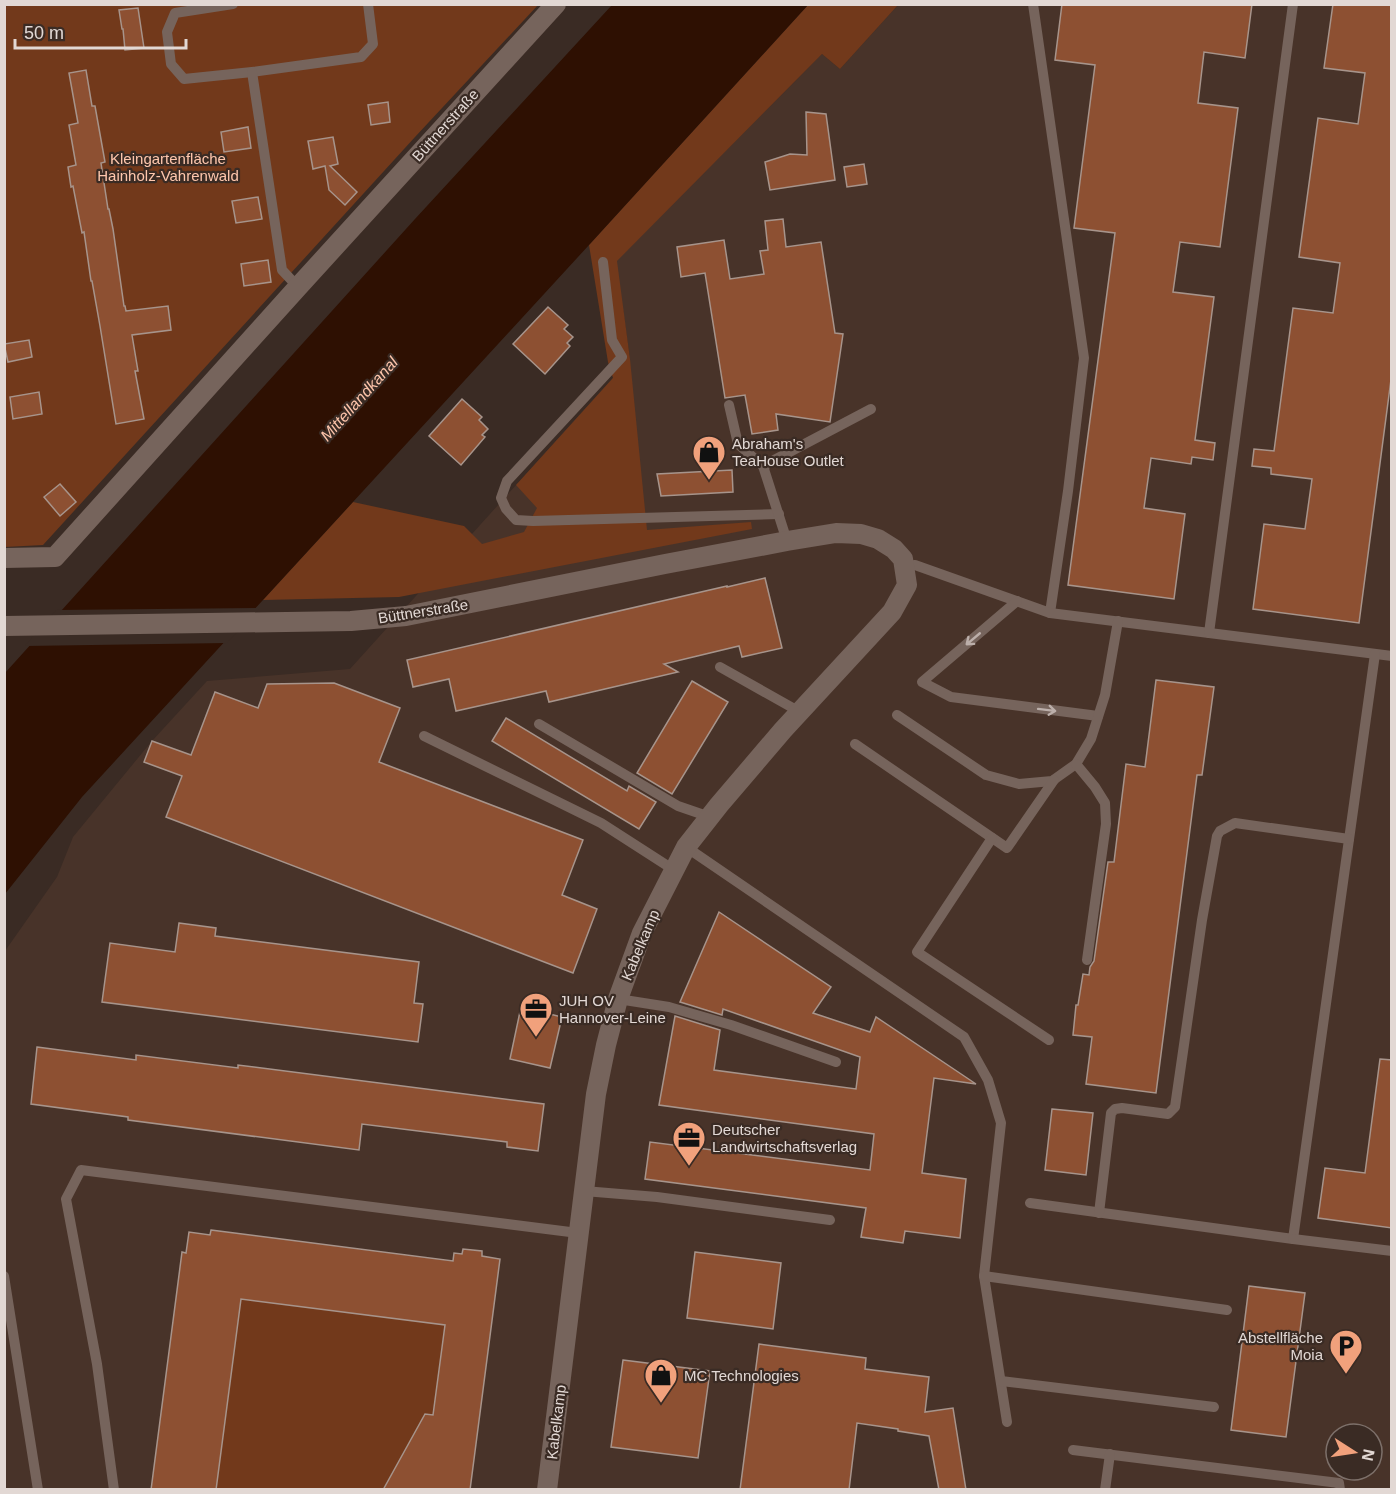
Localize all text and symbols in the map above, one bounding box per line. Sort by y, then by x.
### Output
scale bar [15,12,186,50]
text: 50 m [24,23,64,43]
street label: Büttnerstraße [408,86,482,164]
park label: Kleingartenfläche Hainholz-Vahrenwald [97,150,239,184]
water label: Mittellandkanal [317,353,401,444]
shop icon: Abraham's TeaHouse Outlet [691,434,727,481]
place label: Abraham's TeaHouse Outlet [732,435,845,469]
street label: Büttnerstraße [377,595,469,627]
one-way arrow [966,632,981,646]
one-way arrow [1036,704,1056,715]
street label: Kabelkamp [618,907,662,983]
office icon: JUH OV Hannover-Leine [518,991,554,1038]
place label: JUH OV Hannover-Leine [559,992,666,1026]
office icon: Deutscher Landwirtschaftsverlag [671,1120,707,1167]
place label: Deutscher Landwirtschaftsverlag [712,1121,857,1155]
parking icon: Abstellfläche Moia [1328,1328,1364,1375]
place label: Abstellfläche Moia [1238,1329,1324,1363]
shop icon: MC Technologies [643,1357,679,1404]
place label: MC Technologies [684,1367,799,1384]
street label: Kabelkamp [543,1384,569,1460]
north arrow [1324,1422,1384,1482]
text: N [1359,1448,1378,1462]

